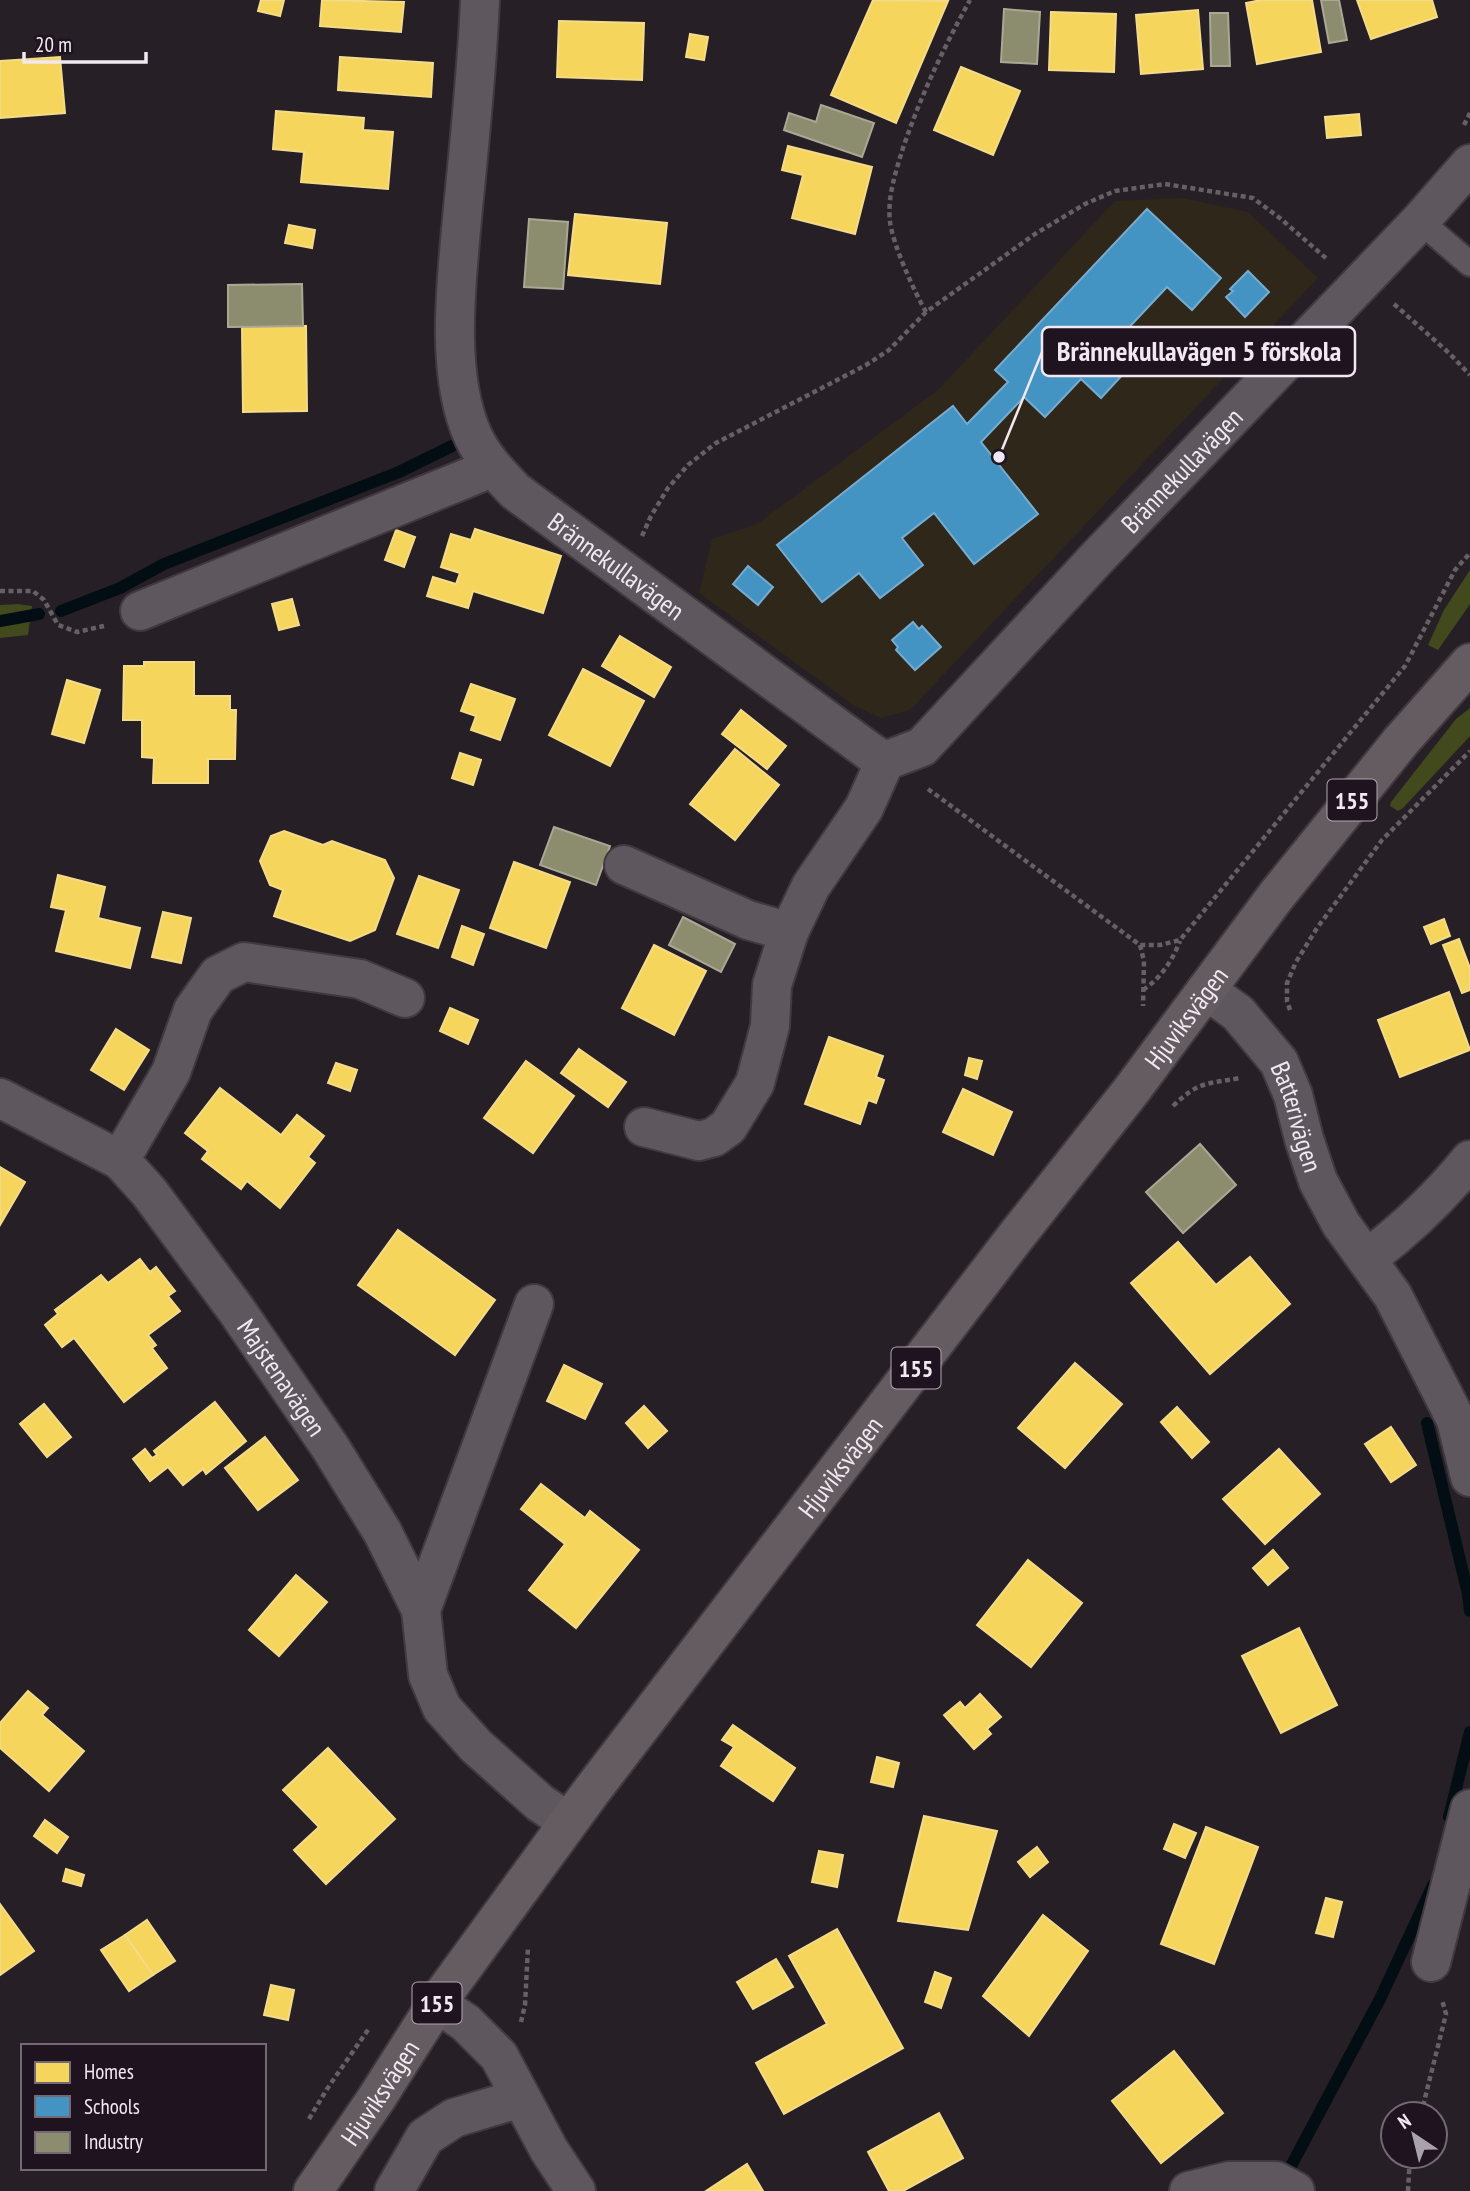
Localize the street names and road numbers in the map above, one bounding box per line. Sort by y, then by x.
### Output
street label: Brännekullavägen [1114,400,1249,540]
street label: Brännekullavägen [542,505,691,627]
road number: 155 [1328,780,1376,820]
street label: Hjuviksvägen [1137,960,1235,1075]
street label: Batterivägen [1264,1056,1330,1176]
street label: Majstenavägen [231,1312,334,1442]
road number: 155 [892,1348,940,1388]
street label: Hjuviksvägen [790,1409,889,1524]
road number: 155 [412,1982,462,2024]
street label: Hjuviksvägen [333,2033,426,2151]

